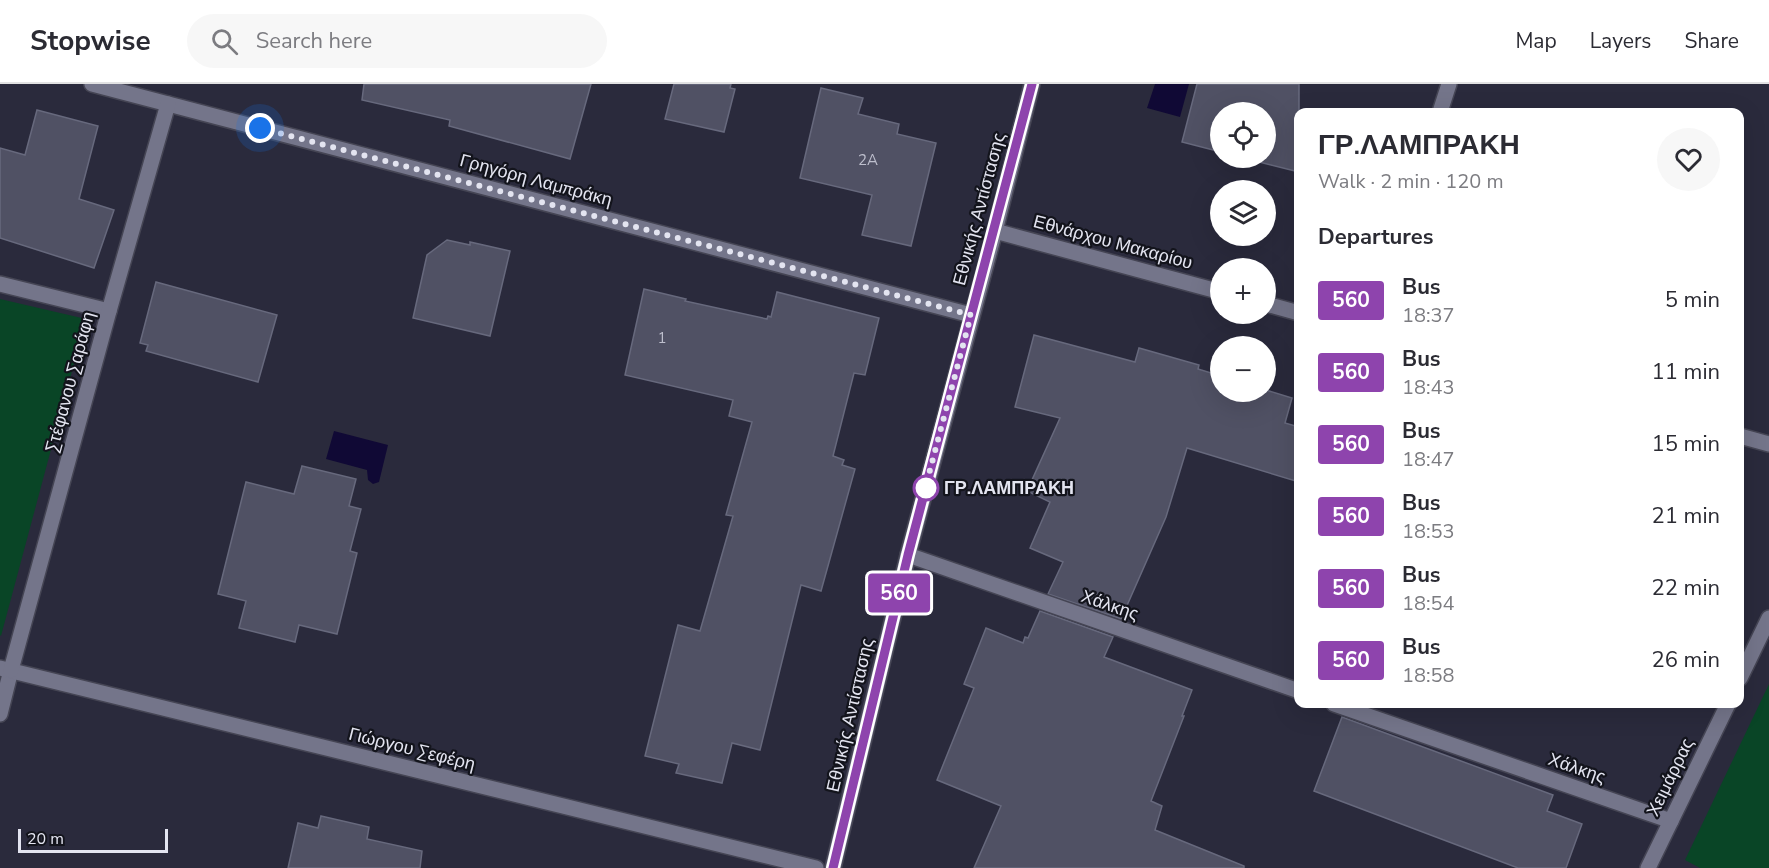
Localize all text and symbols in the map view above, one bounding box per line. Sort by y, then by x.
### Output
search box [187,14,607,68]
text: Stopwise [30,22,151,60]
icon: search [208,25,241,58]
text: Search here [256,26,372,56]
text: Map [1515,27,1557,55]
text: Layers [1590,27,1651,55]
text: Share [1684,27,1739,55]
map controls [1210,102,1276,402]
button: locate [1210,102,1276,168]
your location [245,113,275,143]
text: ΓΡ.ΛΑΜΠΡΑΚΗ [1318,126,1520,164]
button: heart [1657,128,1720,191]
street label: Εθνικής Αντίστασης [947,130,1011,288]
street label: Γρηγόρη Λαμπράκη [457,148,615,212]
house number: 2A [858,150,878,170]
text: Walk · 2 min · 120 m [1318,168,1504,195]
button: layers [1210,180,1276,246]
street label: Εθνάρχου Μακαρίου [1031,209,1195,275]
text: Departures [1318,222,1433,252]
button: + [1210,258,1276,324]
text: Bus [1402,272,1441,302]
text: 5 min [1665,285,1720,315]
text: 560 [1332,286,1370,314]
text: 18:37 [1402,302,1455,329]
street label: Στέφανου Σαράφη [40,309,100,455]
house number: 1 [657,328,667,348]
button: − [1210,336,1276,402]
text: Bus [1402,344,1441,374]
text: 11 min [1652,357,1720,387]
text: 560 [1332,358,1370,386]
text: 18:43 [1402,374,1455,401]
text: Bus [1402,416,1441,446]
text: 15 min [1652,429,1720,459]
text: 560 [1332,430,1370,458]
text: 18:47 [1402,446,1455,473]
marker: ΓΡ.ΛΑΜΠΡΑΚΗ [913,475,939,501]
place label: ΓΡ.ΛΑΜΠΡΑΚΗ [944,476,1074,500]
text: Bus [1402,488,1441,518]
text: 21 min [1652,501,1720,531]
text: 560 [1332,502,1370,530]
text: 18:53 [1402,518,1455,545]
text: Bus [1402,560,1441,590]
text: 22 min [1652,573,1720,603]
line badge: 560 [864,574,934,612]
text: 560 [1332,574,1370,602]
text: 560 [880,579,918,607]
street label: Χάλκης [1078,584,1142,626]
text: 18:54 [1402,590,1455,617]
text: Bus [1402,632,1441,662]
street label: Εθνικής Αντίστασης [821,635,879,794]
text: 26 min [1652,645,1720,675]
text: 560 [1332,646,1370,674]
text: 18:58 [1402,662,1455,689]
street label: Γιώργου Σεφέρη [346,722,478,776]
street label: Χειμάρρας [1641,734,1699,820]
street label: Χάλκης [1545,747,1609,789]
scale bar [18,826,168,854]
text: 20 m [27,828,64,850]

